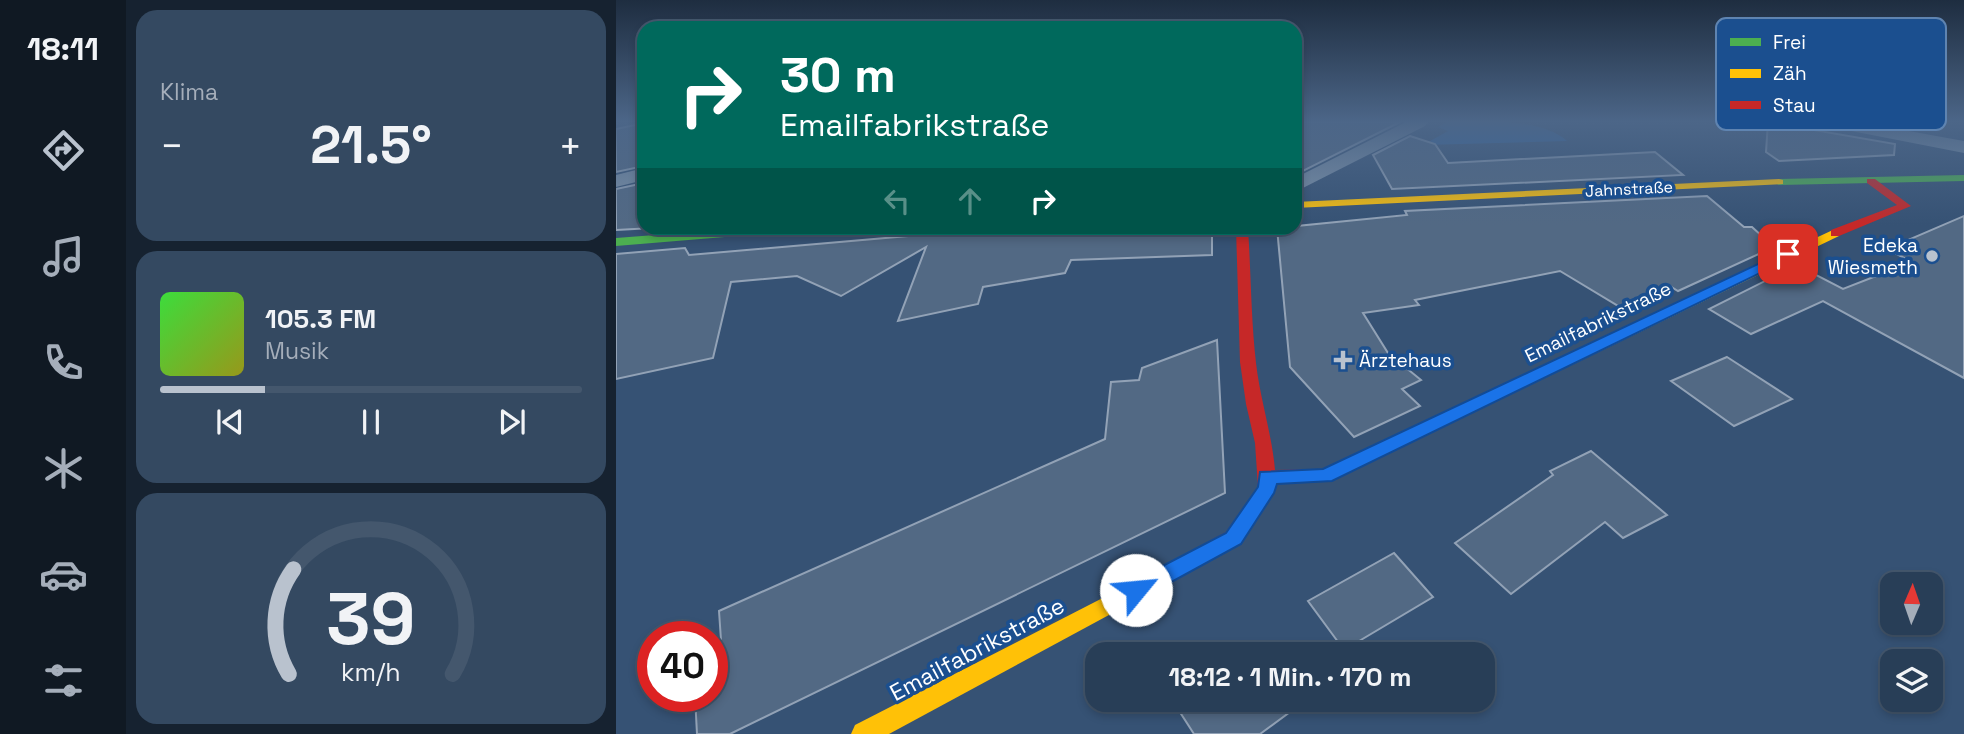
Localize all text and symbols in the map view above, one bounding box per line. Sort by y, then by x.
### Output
legend [1716,18,1946,130]
text: 18:11 [27,29,99,69]
text: Frei [1773,30,1806,55]
text: 30 m [780,44,896,106]
icon: right [665,49,756,140]
text: Zäh [1773,61,1807,86]
text: Klima [160,77,218,107]
text: Stau [1773,93,1816,118]
text: Emailfabrikstraße [780,105,1049,145]
text: 21.5° [310,112,432,178]
text: − [160,122,184,170]
text: + [558,122,582,170]
icon: directions [39,126,88,175]
street label: Jahnstraße [1585,176,1673,202]
icon: left [878,182,916,220]
icon: ahead [951,182,989,220]
icon: right [1024,182,1062,220]
pin [1758,224,1818,284]
icon: music [39,232,88,281]
place label: Edeka Wiesmeth [1828,233,1918,280]
icon: arrive [1769,235,1807,273]
marker: Edeka Wiesmeth [1924,248,1940,264]
street label: Emailfabrikstraße [1521,276,1675,368]
text: 105.3 FM [265,302,376,336]
text: Musik [265,336,329,366]
icon: phone [39,338,88,387]
place label: Ärztehaus [1359,348,1452,373]
marker: Ärztehaus [1333,350,1353,370]
icon: previous [211,403,249,441]
icon: pause [352,403,390,441]
icon: next [493,403,531,441]
icon: climate [39,444,88,493]
icon: car [39,550,88,599]
position arrow [1099,553,1173,627]
north arrow [1880,572,1942,635]
map controls [1880,572,1943,712]
text: 39 [326,573,416,666]
street label: Emailfabrikstraße [884,590,1070,708]
speed limit sign: 40 [637,621,728,712]
button: layers [1880,649,1943,712]
icon: filters [39,656,88,705]
text: km/h [341,656,401,688]
text: 18:12 · 1 Min. · 170 m [1169,660,1411,694]

